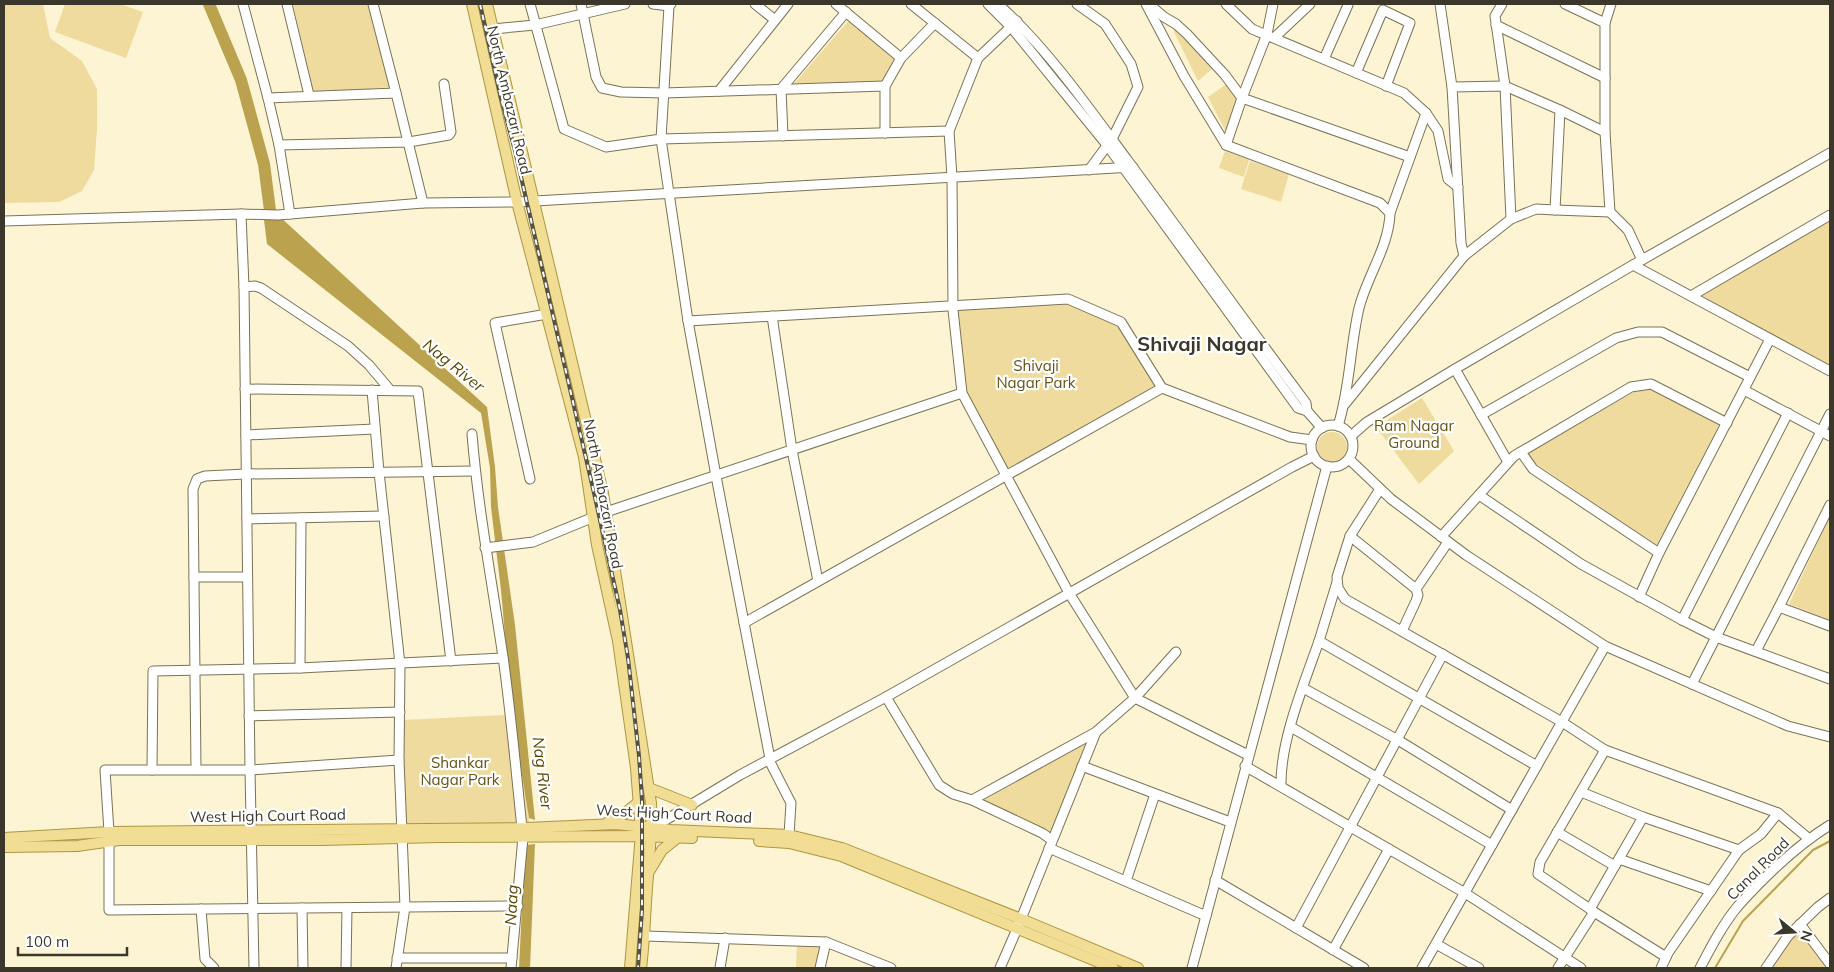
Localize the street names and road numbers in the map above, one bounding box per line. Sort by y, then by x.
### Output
street label: North Ambazari Road [483,24,536,176]
street label: North Ambazari Road [580,417,627,570]
street label: West High Court Road [596,800,752,827]
street label: West High Court Road [190,805,346,826]
street label: Canal Road [1722,833,1793,904]

